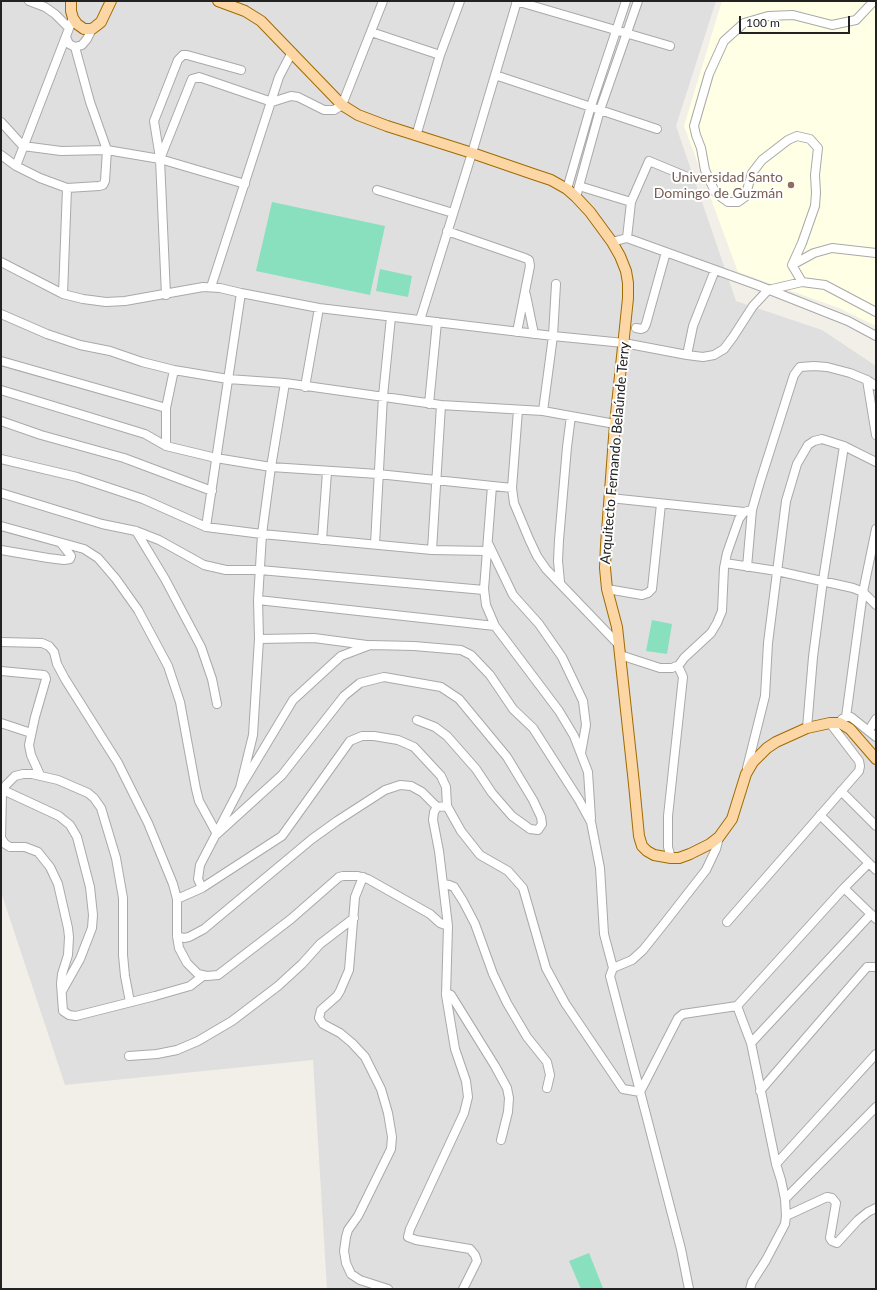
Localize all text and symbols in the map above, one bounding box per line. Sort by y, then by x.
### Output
scale bar [741,8,852,34]
text: 100 m [746,15,780,30]
place label: Universidad Santo Domingo de Guzmán [654,169,783,202]
marker: Universidad Santo Domingo de Guzmán [786,180,796,190]
street label: Arquitecto Fernando Belaúnde Terry [597,341,633,565]

